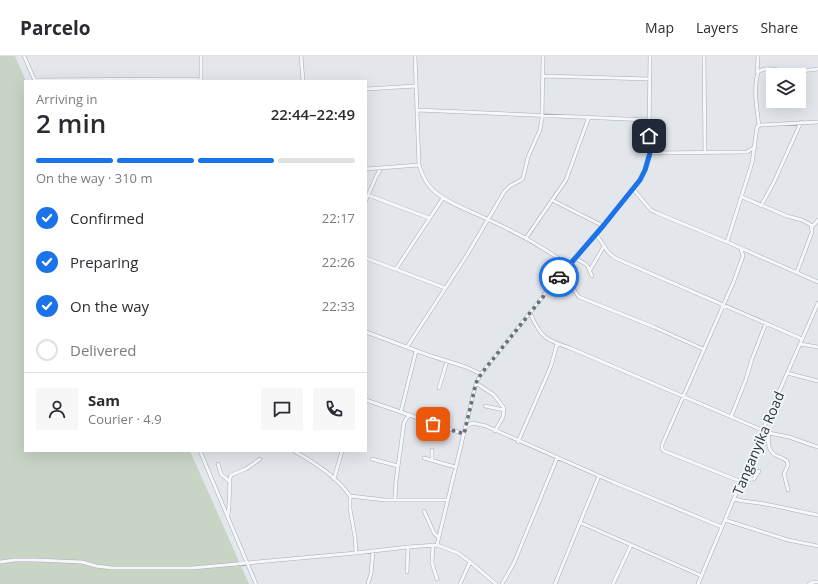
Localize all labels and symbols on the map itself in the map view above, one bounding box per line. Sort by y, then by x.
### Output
pin [632,119,666,153]
courier [539,257,579,297]
street label: Tanganyika Road [728,388,788,498]
pin [416,407,450,441]

